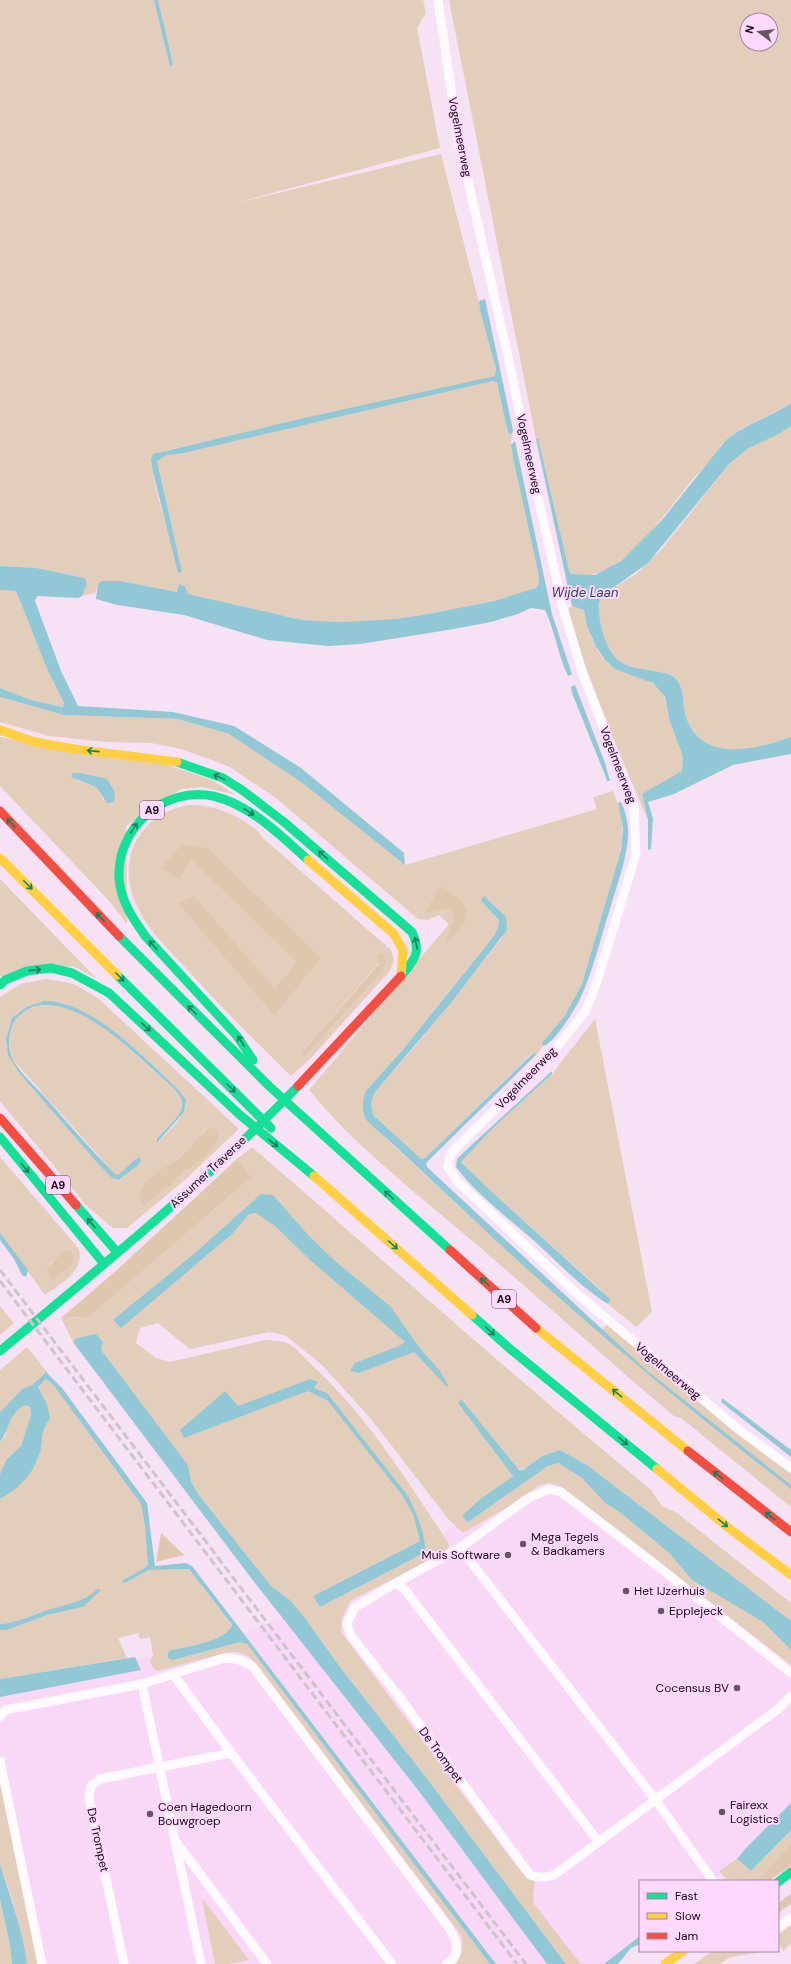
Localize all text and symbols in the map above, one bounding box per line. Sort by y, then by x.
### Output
north arrow [739,12,779,52]
text: N [742,24,757,35]
street label: Vogelmeerweg [444,96,476,179]
street label: Vogelmeerweg [513,413,545,496]
water label: Wijde Laan [552,584,618,601]
street label: Vogelmeerweg [596,724,640,806]
one-way arrow [87,747,100,755]
one-way arrow [214,773,226,780]
road number: A9 [140,801,164,819]
one-way arrow [243,808,255,816]
one-way arrow [6,818,15,828]
one-way arrow [130,823,138,834]
one-way arrow [317,851,328,860]
one-way arrow [23,880,33,890]
one-way arrow [96,912,105,922]
one-way arrow [412,937,420,950]
one-way arrow [149,940,158,950]
one-way arrow [28,966,41,973]
one-way arrow [115,972,125,982]
one-way arrow [187,1005,197,1014]
one-way arrow [141,1023,151,1032]
one-way arrow [237,1036,245,1047]
street label: Vogelmeerweg [492,1043,560,1113]
one-way arrow [226,1083,236,1093]
street label: Assumer Traverse [166,1132,250,1212]
one-way arrow [268,1138,279,1147]
one-way arrow [20,1162,29,1173]
road number: A9 [46,1176,70,1194]
one-way arrow [384,1190,394,1200]
one-way arrow [86,1218,96,1228]
one-way arrow [388,1240,399,1249]
one-way arrow [480,1278,491,1287]
road number: A9 [492,1290,516,1308]
one-way arrow [485,1326,495,1335]
street label: Vogelmeerweg [632,1339,704,1403]
one-way arrow [611,1389,622,1398]
one-way arrow [617,1436,628,1445]
one-way arrow [712,1471,723,1479]
one-way arrow [764,1511,775,1520]
one-way arrow [718,1519,729,1528]
place label: Mega Tegels & Badkamers [531,1529,605,1559]
marker: Mega Tegels & Badkamers [518,1539,528,1549]
place label: Muis Software [422,1547,500,1563]
marker: Muis Software [503,1550,513,1560]
place label: Het IJzerhuis [634,1583,705,1599]
marker: Het IJzerhuis [621,1586,631,1596]
place label: Epplejeck [669,1603,723,1619]
marker: Epplejeck [656,1606,666,1616]
place label: Cocensus BV [656,1680,729,1696]
marker: Cocensus BV [732,1683,742,1693]
street label: De Trompet [415,1724,467,1786]
place label: Fairexx Logistics [730,1797,779,1827]
place label: Coen Hagedoorn Bouwgroep [158,1799,252,1829]
street label: De Trompet [83,1806,113,1874]
marker: Fairexx Logistics [717,1807,727,1817]
marker: Coen Hagedoorn Bouwgroep [145,1809,155,1819]
legend [639,1880,779,1952]
text: Fast [675,1888,698,1904]
text: Slow [675,1908,701,1924]
text: Jam [675,1928,698,1944]

